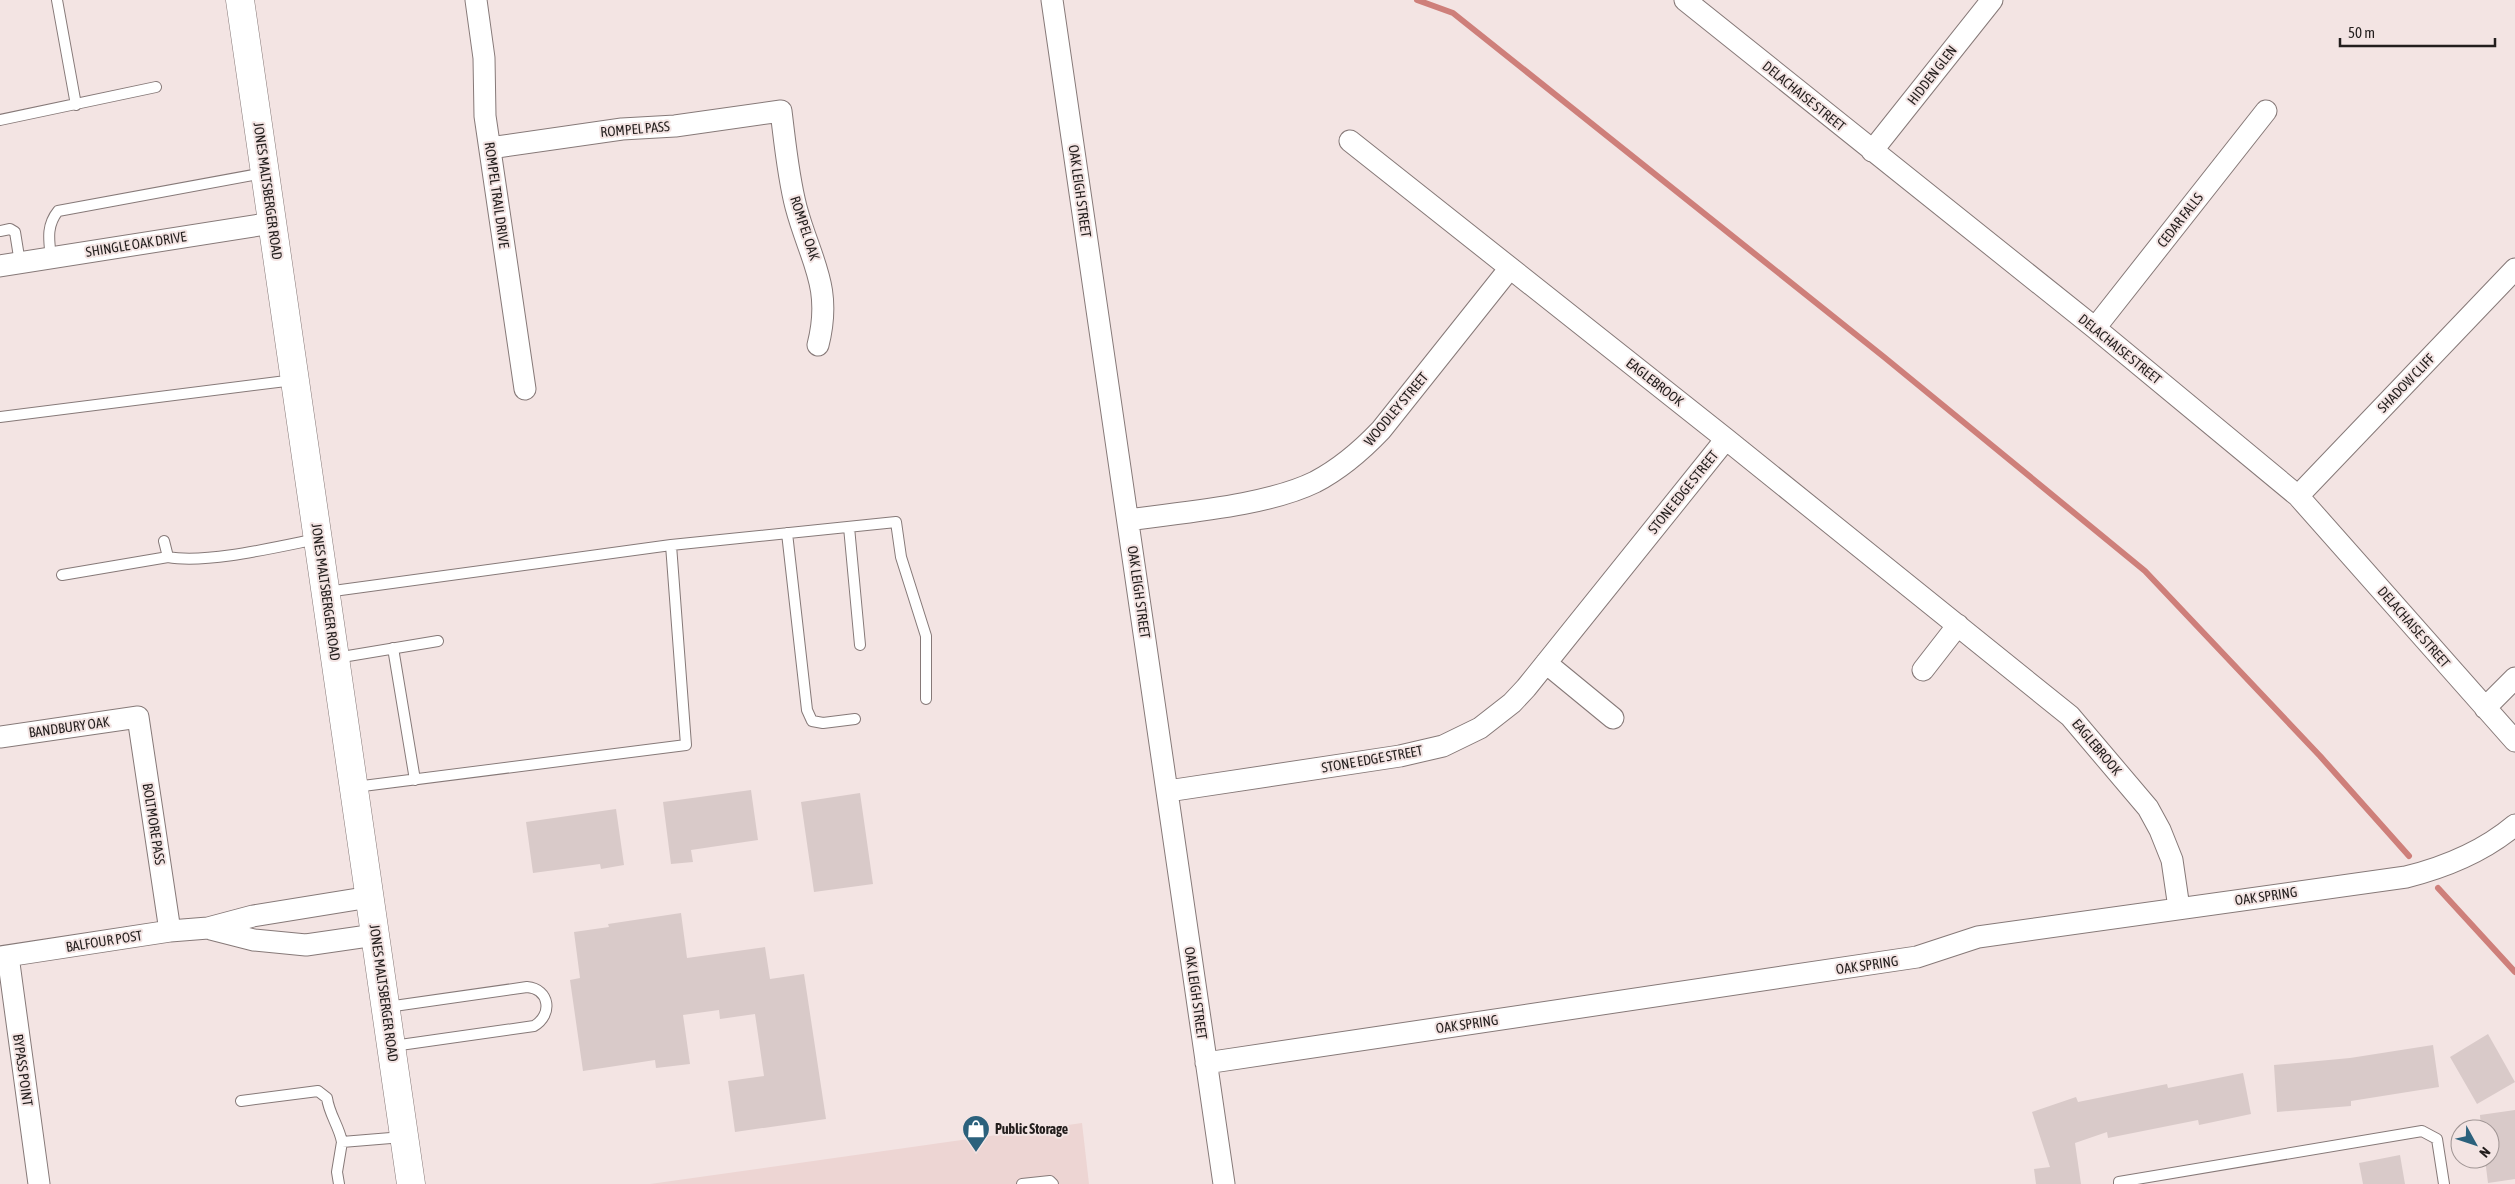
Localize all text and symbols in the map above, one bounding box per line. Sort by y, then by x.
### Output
scale bar [2340,15,2495,47]
text: 50 m [2348,24,2375,41]
street label: HIDDEN GLEN [1904,42,1960,108]
street label: DELACHAISE STREET [1759,58,1849,134]
street label: ROMPEL PASS [600,118,670,140]
street label: JONES MALTSBERGER ROAD [250,121,286,261]
street label: ROMPEL TRAIL DRIVE [482,141,512,249]
street label: OAK LEIGH STREET [1066,144,1094,238]
street label: CEDAR FALLS [2154,189,2206,250]
street label: ROMPEL OAK [787,194,823,262]
street label: SHINGLE OAK DRIVE [85,228,187,260]
street label: DELACHAISE STREET [2075,311,2165,387]
street label: SHADOW CLIFF [2374,350,2438,416]
street label: EAGLEBROOK [1623,355,1687,409]
street label: WOODLEY STREET [1361,369,1431,449]
street label: STONE EDGE STREET [1645,447,1721,537]
street label: JONES MALTSBERGER ROAD [308,522,344,662]
street label: OAK LEIGH STREET [1125,545,1153,639]
street label: DELACHAISE STREET [2375,583,2453,671]
street label: BANDBURY OAK [28,713,111,741]
street label: EAGLEBROOK [2069,716,2125,778]
street label: STONE EDGE STREET [1320,742,1424,776]
street label: BOLTMORE PASS [140,782,168,866]
street label: OAK SPRING [2234,884,2298,908]
street label: JONES MALTSBERGER ROAD [366,923,402,1063]
street label: BALFOUR POST [65,927,143,955]
street label: OAK LEIGH STREET [1182,946,1210,1040]
street label: OAK SPRING [1835,953,1899,977]
street label: OAK SPRING [1435,1012,1499,1036]
street label: BYPASS POINT [10,1033,36,1107]
shop icon: Public Storage [961,1114,991,1153]
north arrow [2450,1119,2500,1169]
place label: Public Storage [995,1121,1068,1137]
text: N [2476,1144,2494,1161]

